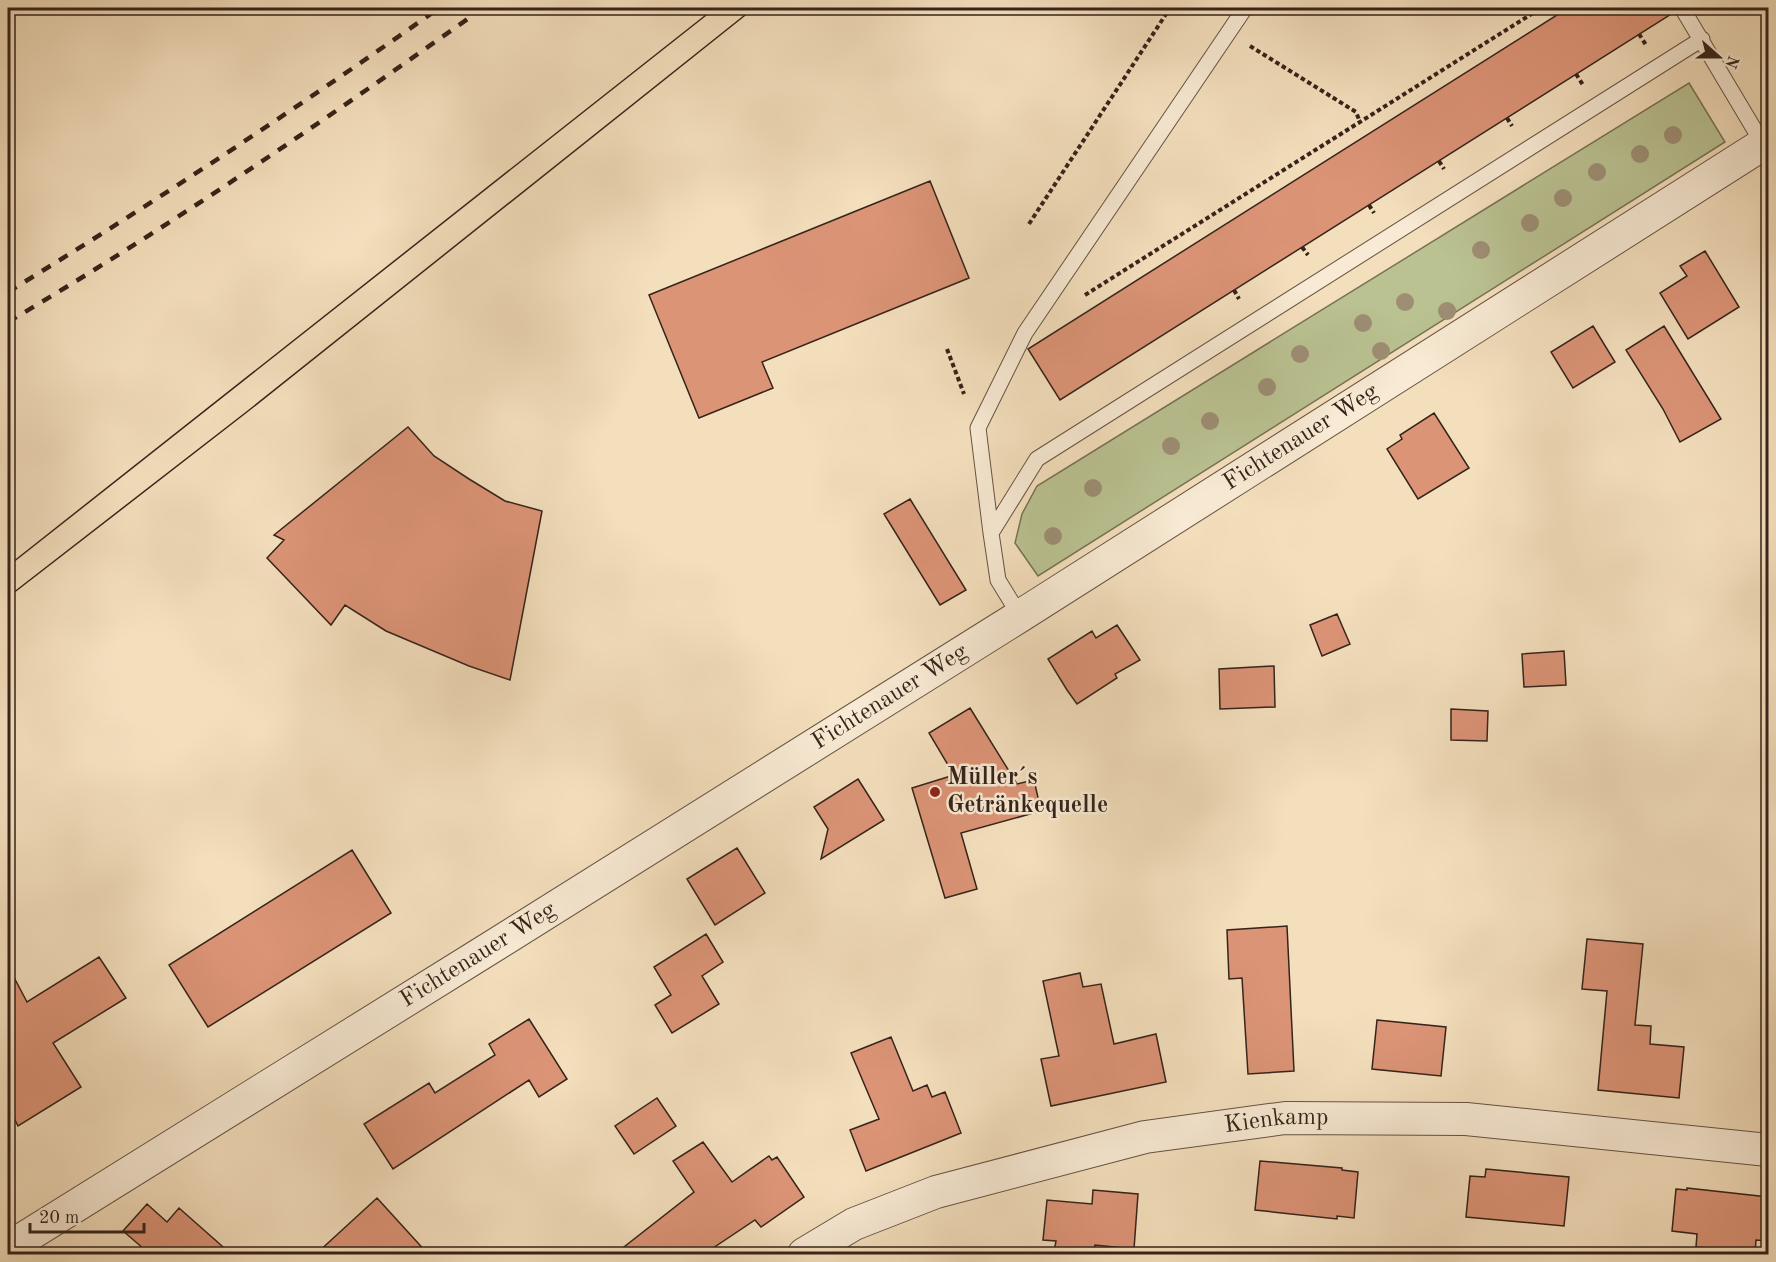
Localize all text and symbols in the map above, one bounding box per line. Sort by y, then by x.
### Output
north arrow [1689,27,1749,87]
text: N [1721,53,1741,71]
street label: Fichtenauer Weg [1219,380,1383,495]
street label: Fichtenauer Weg [808,640,972,755]
place label: Müller´s Getränkequelle [947,766,1108,818]
marker: Müller´s Getränkequelle [928,785,942,799]
street label: Fichtenauer Weg [396,898,560,1013]
street label: Kienkamp [1223,1106,1329,1138]
scale bar [30,1196,144,1234]
text: 20 m [39,1209,79,1227]

